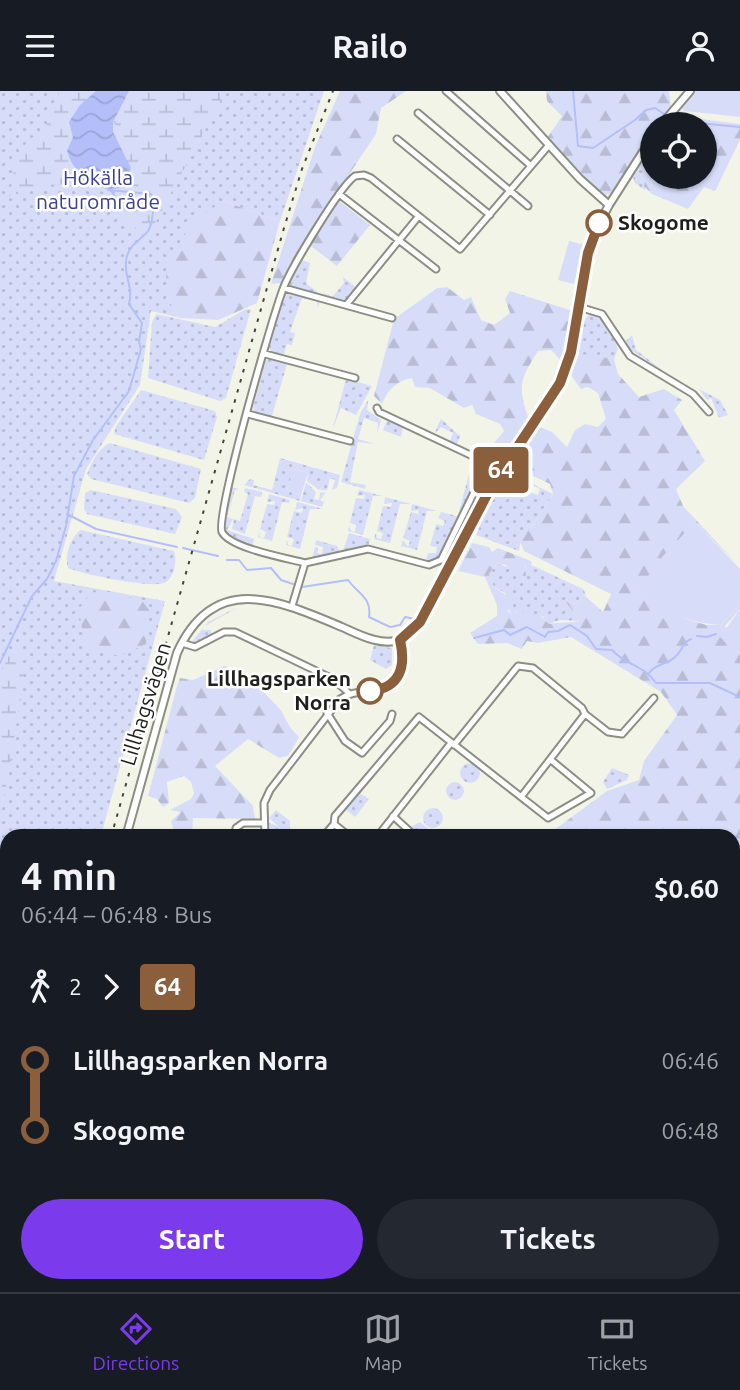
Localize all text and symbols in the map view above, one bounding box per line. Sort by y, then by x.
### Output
icon: menu [21,27,59,65]
icon: person [681,27,719,65]
text: Railo [332,28,408,64]
map controls [640,112,717,189]
button: locate [640,112,717,189]
park label: Hökälla naturområde [36,165,160,213]
marker: Skogome [586,210,612,236]
place label: Skogome [618,210,709,234]
line badge: 64 [470,447,532,493]
text: 64 [487,456,515,483]
street label: Lillhagsvägen [115,639,175,768]
place label: Lillhagsparken Norra [207,666,351,714]
marker: Lillhagsparken Norra [357,678,383,704]
text: 4 min [21,855,117,897]
text: $0.60 [654,874,719,903]
text: 06:44 – 06:48 · Bus [21,902,212,927]
icon: walk [21,968,59,1006]
icon: forward [92,968,130,1006]
text: 64 [154,973,181,1000]
text: 2 [69,974,82,999]
text: Lillhagsparken Norra [73,1046,328,1075]
text: 06:46 [661,1048,719,1073]
text: Skogome [73,1116,186,1145]
text: 06:48 [661,1118,719,1143]
button: Start [21,1199,363,1279]
button: Tickets [377,1199,719,1279]
tab: Directions [93,1310,179,1374]
tab: Map [364,1310,402,1374]
tab: Tickets [588,1310,647,1374]

